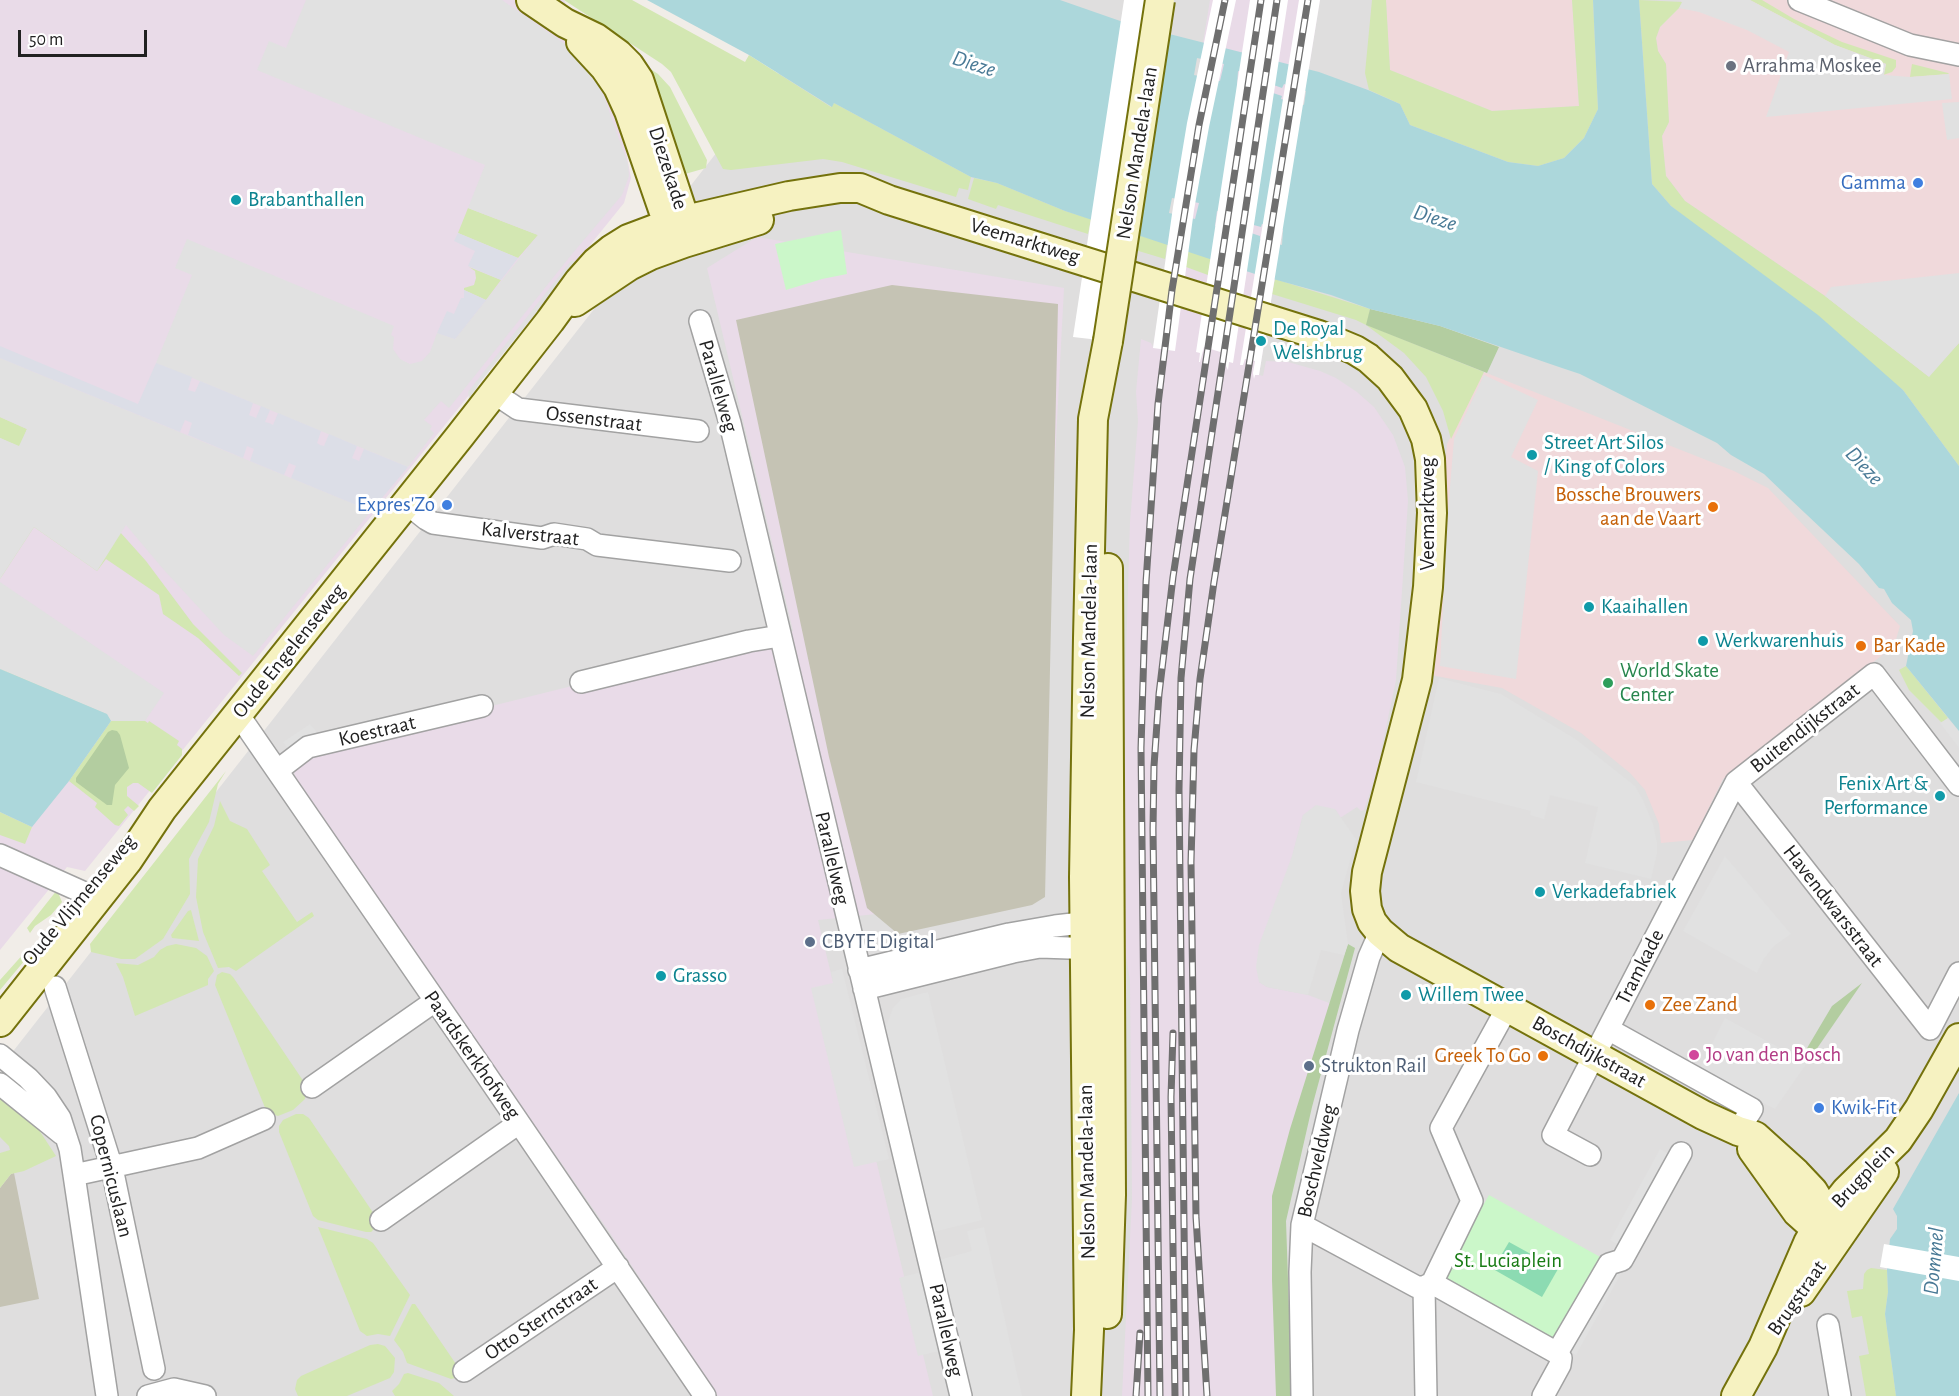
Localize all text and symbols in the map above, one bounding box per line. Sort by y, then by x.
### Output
scale bar [21,18,150,56]
text: 50 m [29,31,63,49]
water label: Dieze [949,45,999,83]
place label: Arrahma Moskee [1743,53,1881,79]
marker: Arrahma Moskee [1724,59,1738,73]
street label: Nelson Mandela-laan [1111,65,1163,241]
street label: Diezekade [643,123,693,213]
place label: Gamma [1841,170,1906,196]
marker: Gamma [1911,176,1925,190]
place label: Brabanthallen [248,187,365,213]
marker: Brabanthallen [229,193,243,207]
water label: Dieze [1410,199,1460,237]
street label: Veemarktweg [967,212,1083,270]
place label: De Royal Welshbrug [1273,316,1363,366]
marker: De Royal Welshbrug [1254,334,1268,348]
street label: Parallelweg [693,337,743,435]
street label: Ossenstraat [545,401,643,437]
place label: Street Art Silos / King of Colors [1544,430,1665,480]
water label: Dieze [1839,441,1889,491]
marker: Street Art Silos / King of Colors [1525,448,1539,462]
street label: Veemarktweg [1415,457,1441,571]
place label: Bossche Brouwers aan de Vaart [1555,482,1701,532]
place label: Expres'Zo [357,492,435,518]
marker: Expres'Zo [440,498,454,512]
marker: Bossche Brouwers aan de Vaart [1706,500,1720,514]
street label: Kalverstraat [480,516,580,552]
street label: Nelson Mandela-laan [1075,543,1103,719]
street label: Oude Engelenseweg [227,579,351,723]
place label: Kaaihallen [1601,594,1688,620]
marker: Kaaihallen [1582,600,1596,614]
place label: Werkwarenhuis [1715,628,1844,654]
place label: Bar Kade [1873,633,1946,659]
marker: Werkwarenhuis [1696,634,1710,648]
marker: Bar Kade [1854,639,1868,653]
place label: World Skate Center [1620,658,1719,708]
marker: World Skate Center [1601,676,1615,690]
street label: Buitendijkstraat [1745,677,1865,779]
street label: Koestraat [336,710,418,752]
place label: Fenix Art & Performance [1824,771,1928,821]
marker: Fenix Art & Performance [1933,789,1947,803]
street label: Parallelweg [809,809,855,907]
street label: Oude Vlijmenseweg [17,829,141,971]
street label: Havendwarsstraat [1777,840,1889,972]
place label: Verkadefabriek [1552,879,1676,905]
marker: Verkadefabriek [1533,885,1547,899]
street label: Tramkade [1610,925,1670,1009]
place label: CBYTE Digital [822,929,935,955]
marker: CBYTE Digital [803,935,817,949]
place label: Grasso [673,963,727,989]
marker: Grasso [654,969,668,983]
place label: Willem Twee [1418,982,1524,1008]
street label: Paardskerkhofweg [418,986,526,1124]
marker: Willem Twee [1399,988,1413,1002]
place label: Zee Zand [1662,992,1738,1018]
marker: Zee Zand [1643,998,1657,1012]
street label: Boschdijkstraat [1528,1010,1650,1094]
place label: Jo van den Bosch [1706,1042,1841,1068]
place label: Greek To Go [1434,1043,1531,1069]
marker: Jo van den Bosch [1687,1048,1701,1062]
marker: Greek To Go [1536,1049,1550,1063]
place label: Strukton Rail [1321,1053,1427,1079]
marker: Strukton Rail [1302,1059,1316,1073]
street label: Nelson Mandela-laan [1073,1084,1101,1260]
place label: Kwik-Fit [1831,1095,1897,1121]
marker: Kwik-Fit [1812,1101,1826,1115]
street label: Boschveldweg [1292,1102,1342,1220]
street label: Copernicuslaan [84,1112,138,1240]
street label: Brugplein [1826,1138,1900,1214]
water label: Dommel [1918,1226,1950,1296]
park label: St. Luciaplein [1454,1248,1562,1274]
street label: Brugstraat [1762,1256,1832,1340]
street label: Otto Sternstraat [480,1272,602,1366]
street label: Parallelweg [923,1281,969,1379]

